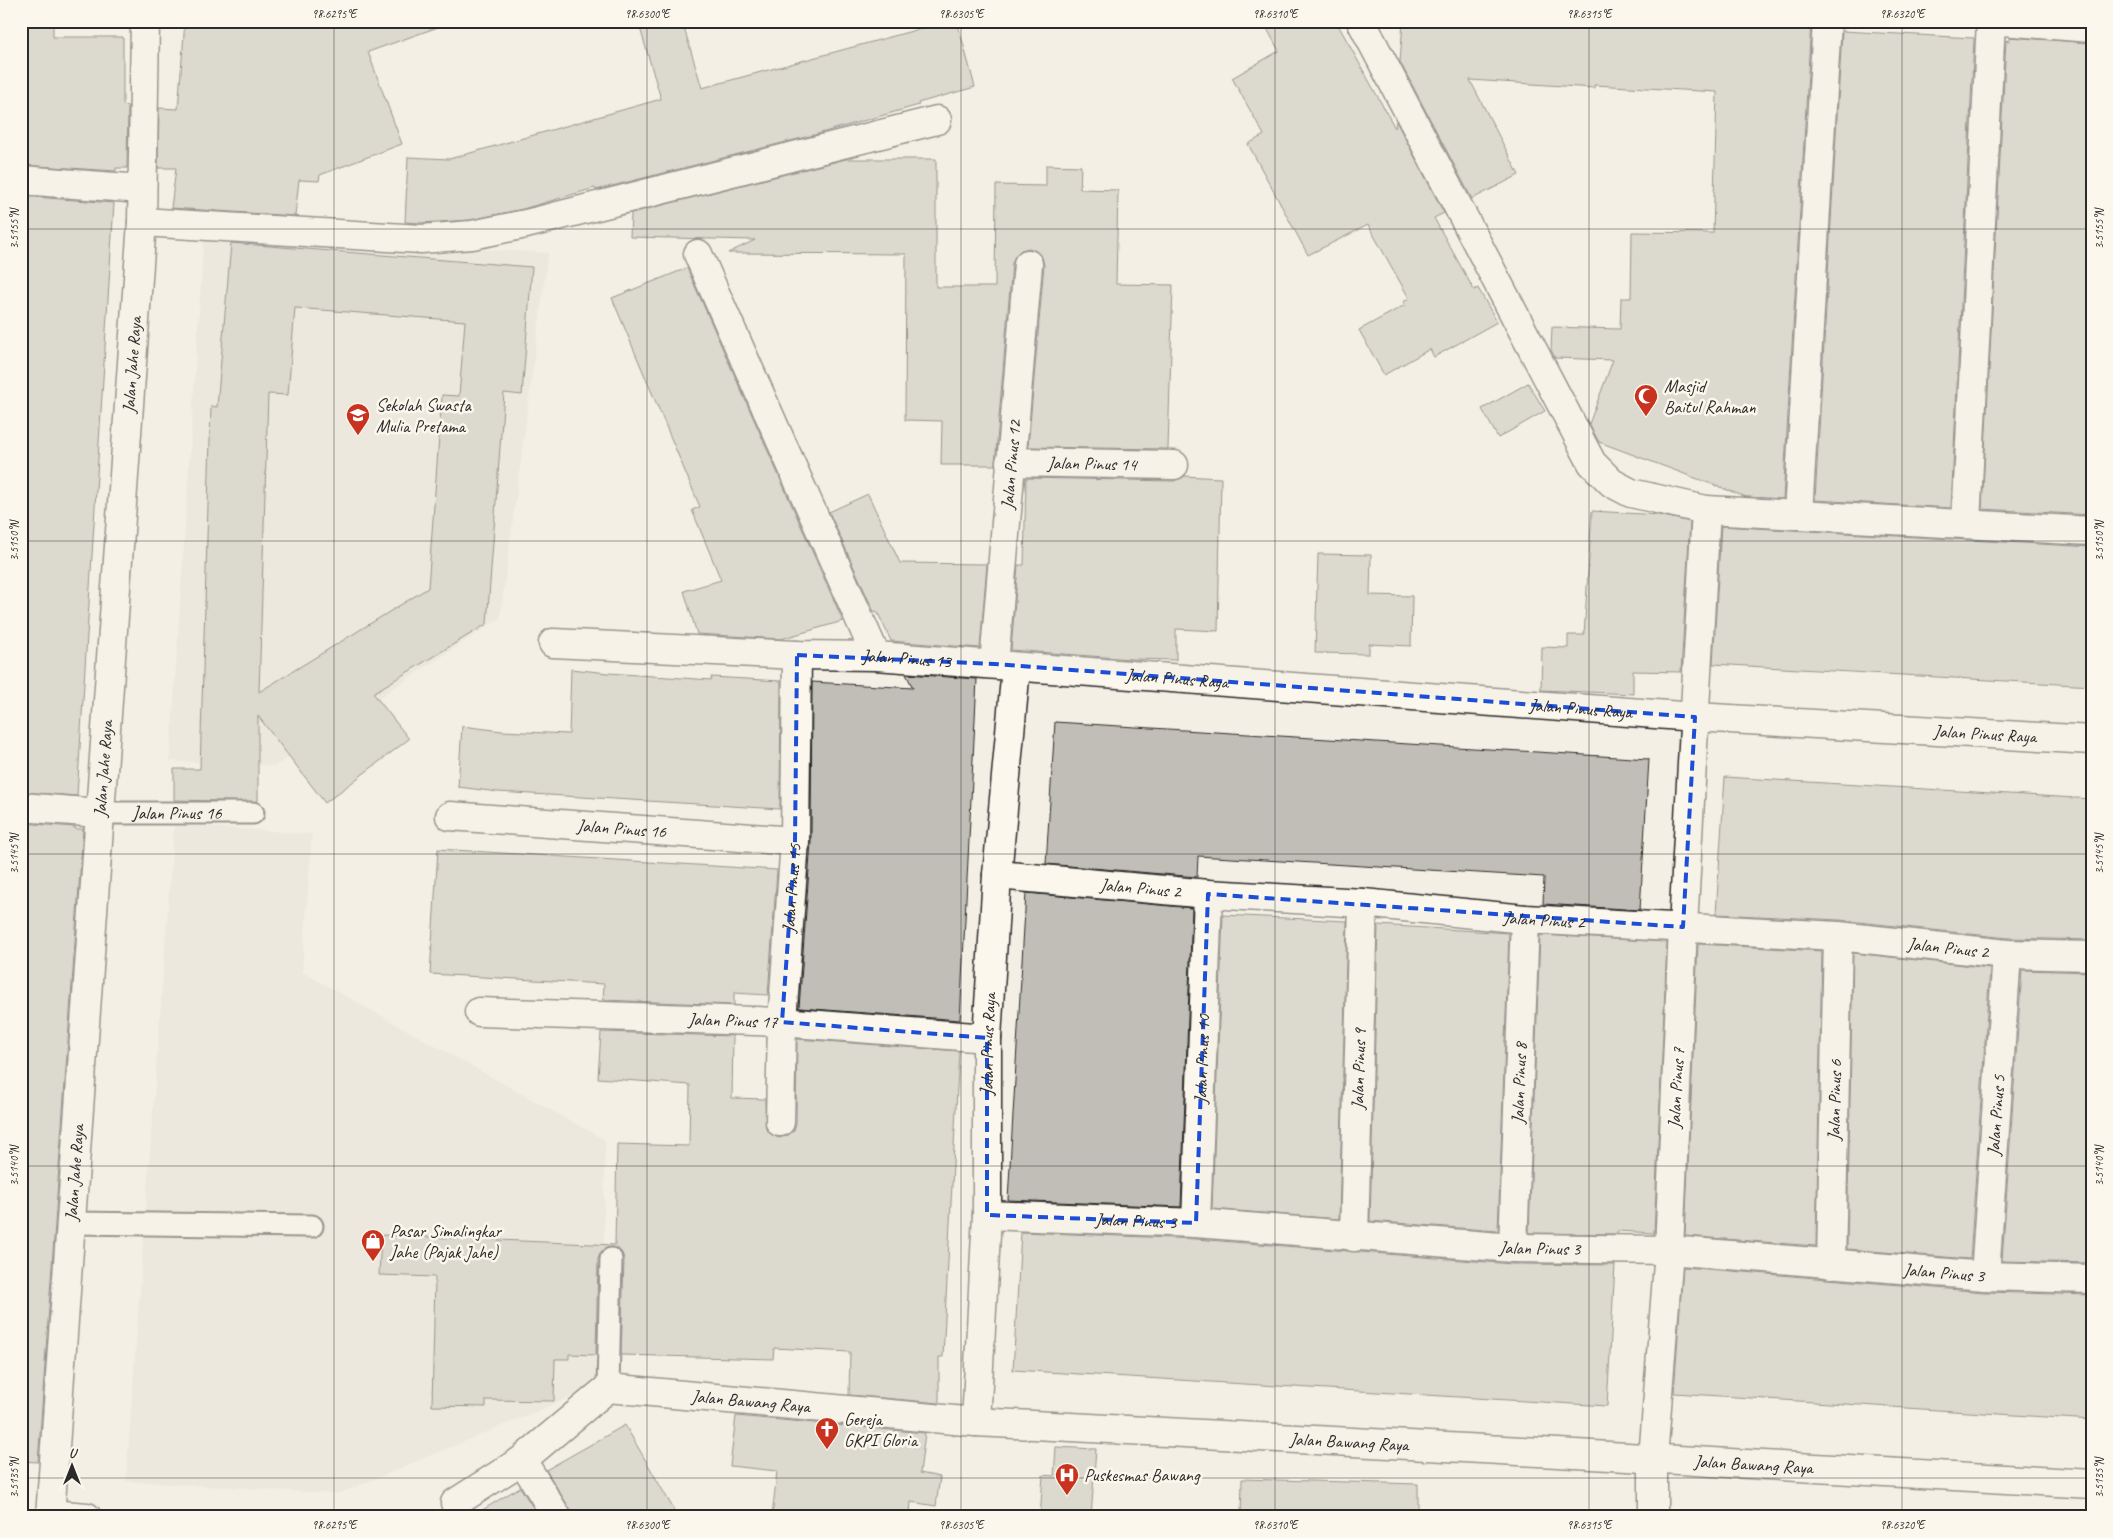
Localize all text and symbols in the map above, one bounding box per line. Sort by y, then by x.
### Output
text: 98.6295°E [312,6,358,22]
text: 98.6300°E [625,6,671,22]
text: 98.6305°E [939,6,985,22]
text: 98.6310°E [1253,6,1299,22]
text: 98.6315°E [1567,6,1613,22]
text: 98.6320°E [1880,6,1926,22]
text: 3.5155°N [6,207,22,249]
text: 3.5155°N [2091,207,2107,249]
street label: Jalan Jahe Raya [117,314,146,415]
place label: Masjid Baitul Rahman [1664,375,1756,418]
mosque icon: Masjid Baitul Rahman [1633,383,1659,417]
place label: Sekolah Swasta Mulia Pretama [376,394,473,437]
school or university icon: Sekolah Swasta Mulia Pretama [345,402,371,436]
street label: Jalan Pinus 12 [996,417,1026,511]
street label: Jalan Pinus 14 [1046,452,1139,475]
text: 3.5150°N [6,519,22,561]
text: 3.5150°N [2091,519,2107,561]
street label: Jalan Pinus 13 [861,645,954,673]
street label: Jalan Pinus Raya [1124,664,1230,693]
street label: Jalan Pinus Raya [1528,694,1634,723]
street label: Jalan Jahe Raya [89,718,118,819]
street label: Jalan Pinus Raya [1932,720,2038,748]
street label: Jalan Pinus 16 [131,802,223,824]
street label: Jalan Pinus 16 [575,814,668,843]
text: 3.5145°N [6,832,22,874]
text: 3.5145°N [2091,832,2107,874]
street label: Jalan Pinus 15 [777,842,806,935]
street label: Jalan Pinus 2 [1098,873,1184,903]
street label: Jalan Pinus 2 [1502,906,1587,933]
street label: Jalan Pinus 2 [1905,932,1991,963]
street label: Jalan Pinus Raya [976,991,1001,1097]
street label: Jalan Pinus 17 [687,1008,779,1033]
street label: Jalan Pinus 10 [1189,1012,1215,1105]
street label: Jalan Pinus 9 [1346,1026,1371,1111]
street label: Jalan Pinus 8 [1507,1040,1532,1125]
street label: Jalan Pinus 7 [1663,1046,1689,1130]
street label: Jalan Pinus 6 [1823,1058,1846,1142]
street label: Jalan Pinus 5 [1982,1073,2010,1158]
street label: Jalan Jahe Raya [60,1122,89,1223]
text: 3.5140°N [6,1144,22,1186]
text: 3.5140°N [2091,1144,2107,1186]
street label: Jalan Pinus 3 [1094,1208,1179,1233]
place label: Pasar Simalingkar Jahe (Pajak Jahe) [389,1220,503,1263]
shop icon: Pasar Simalingkar Jahe (Pajak Jahe) [360,1228,386,1262]
street label: Jalan Pinus 3 [1497,1236,1582,1260]
street label: Jalan Pinus 3 [1902,1258,1987,1287]
street label: Jalan Bawang Raya [689,1385,812,1418]
place label: Gereja GKPI Gloria [844,1408,919,1451]
church icon: Gereja GKPI Gloria [814,1416,840,1450]
street label: Jalan Bawang Raya [1288,1428,1411,1456]
north arrow [48,1440,98,1490]
text: U [69,1445,79,1462]
street label: Jalan Bawang Raya [1693,1450,1815,1479]
text: 3.5135°N [6,1456,22,1498]
text: 3.5135°N [2091,1456,2107,1498]
hospital icon: Puskesmas Bawang [1054,1462,1080,1496]
place label: Puskesmas Bawang [1084,1464,1201,1486]
text: 98.6295°E [312,1517,358,1533]
text: 98.6300°E [625,1517,671,1533]
text: 98.6305°E [939,1517,985,1533]
text: 98.6310°E [1253,1517,1299,1533]
text: 98.6315°E [1567,1517,1613,1533]
text: 98.6320°E [1880,1517,1926,1533]

